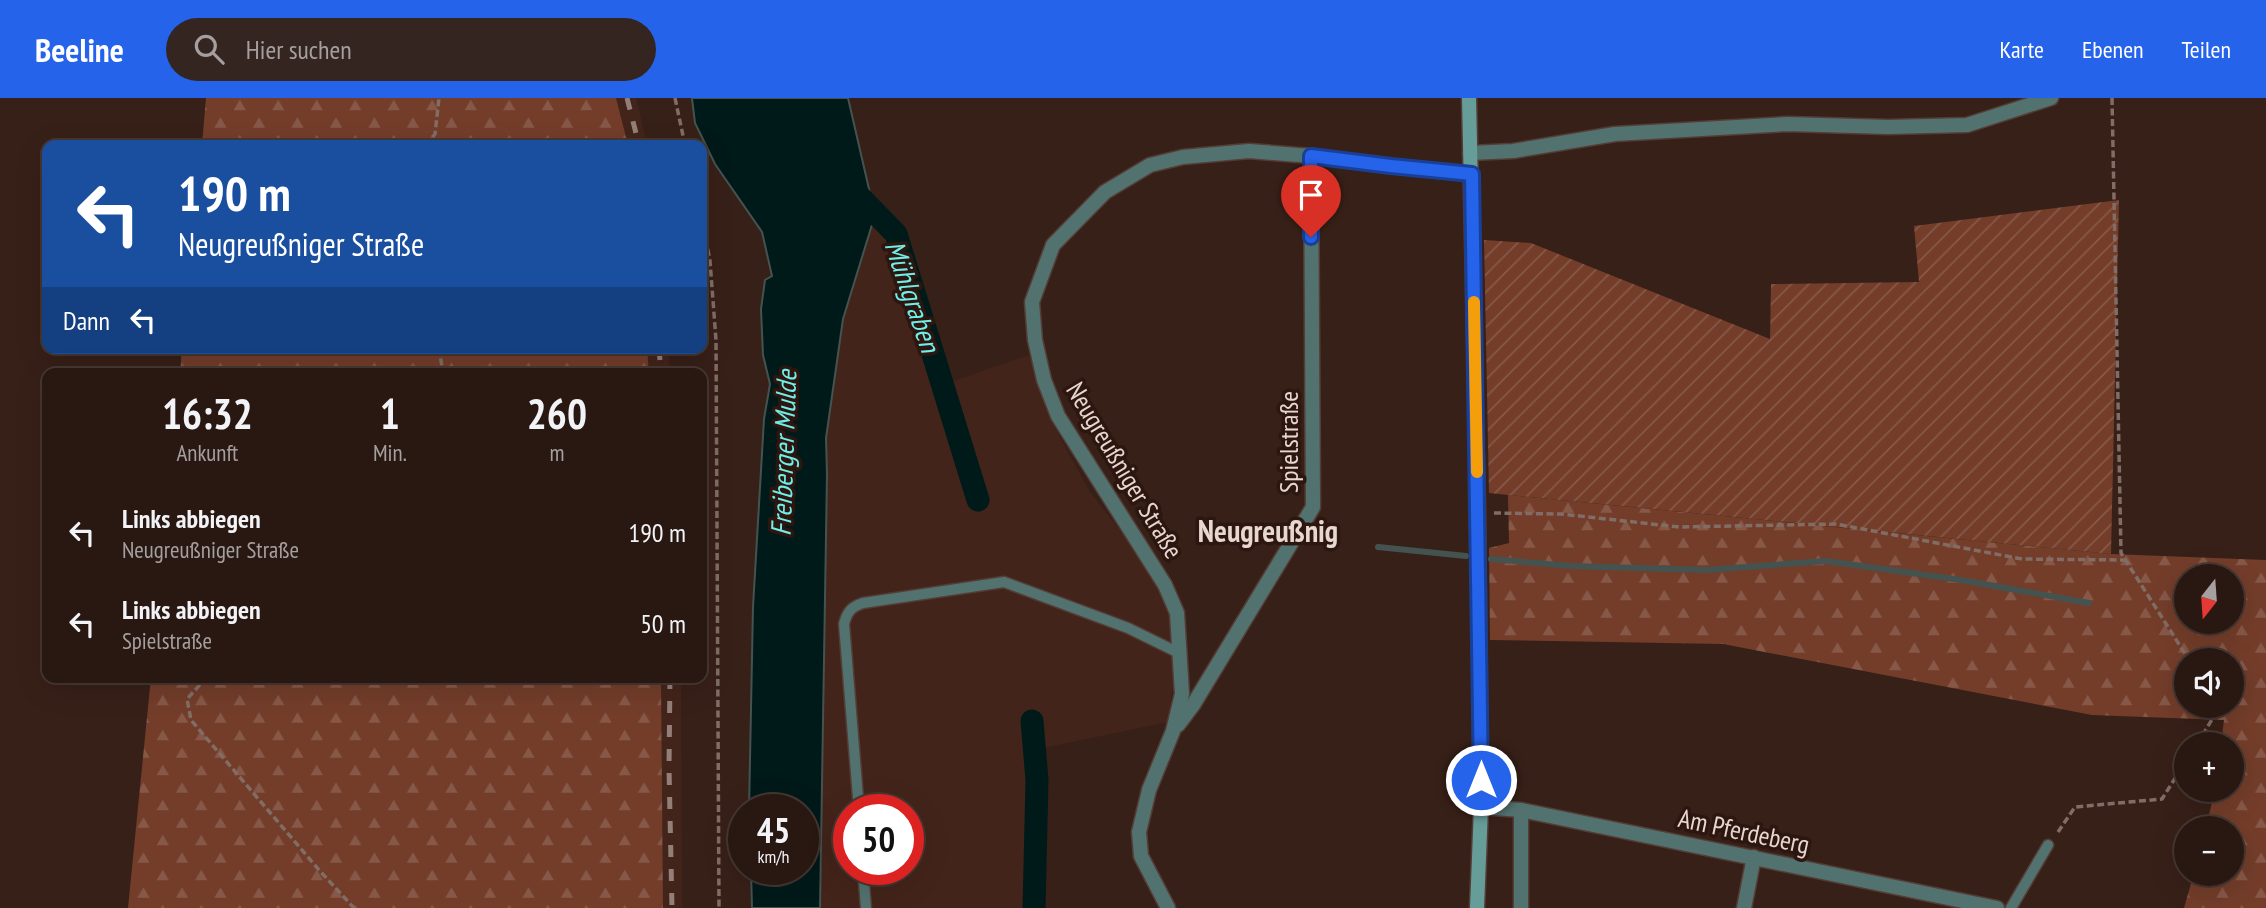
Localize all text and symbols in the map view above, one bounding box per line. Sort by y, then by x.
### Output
search box [166,18,656,81]
text: Beeline [35,28,124,71]
icon: search [190,30,228,68]
text: Hier suchen [246,33,352,66]
text: Karte [2000,34,2044,65]
text: Ebenen [2082,34,2144,65]
text: Teilen [2182,34,2231,65]
text: 190 m [178,161,291,225]
pin [1281,165,1341,237]
icon: left [63,168,154,259]
icon: arrive [1292,176,1330,214]
text: Neugreußniger Straße [178,223,424,265]
water label: Mühlgraben [877,235,950,358]
icon: left [124,301,162,339]
text: Dann [63,304,110,337]
water label: Freiberger Mulde [762,367,804,536]
street label: Neugreußniger Straße [1059,376,1191,564]
text: 16:32 [162,386,253,441]
text: 1 [380,386,400,441]
text: 260 [527,386,587,441]
street label: Spielstraße [1272,391,1305,493]
text: Ankunft [176,438,238,467]
text: Min. [373,438,407,467]
text: m [549,438,564,467]
text: Links abbiegen [122,502,261,535]
district label: Neugreußnig [1198,511,1338,550]
icon: left [63,514,101,552]
text: 190 m [628,516,686,549]
text: Neugreußniger Straße [122,535,299,564]
north arrow [2174,564,2244,634]
map controls [2174,564,2244,886]
text: Links abbiegen [122,593,261,626]
icon: left [63,605,101,643]
text: 50 m [640,607,686,640]
text: Spielstraße [122,626,212,655]
button: sound [2174,648,2244,718]
button: + [2174,732,2244,802]
position arrow [1444,743,1518,817]
speed limit sign: 50 [833,794,924,885]
street label: Am Pferdeberg [1675,801,1813,861]
text: 45 [757,807,790,853]
button: − [2174,816,2244,886]
text: km/h [758,845,789,868]

